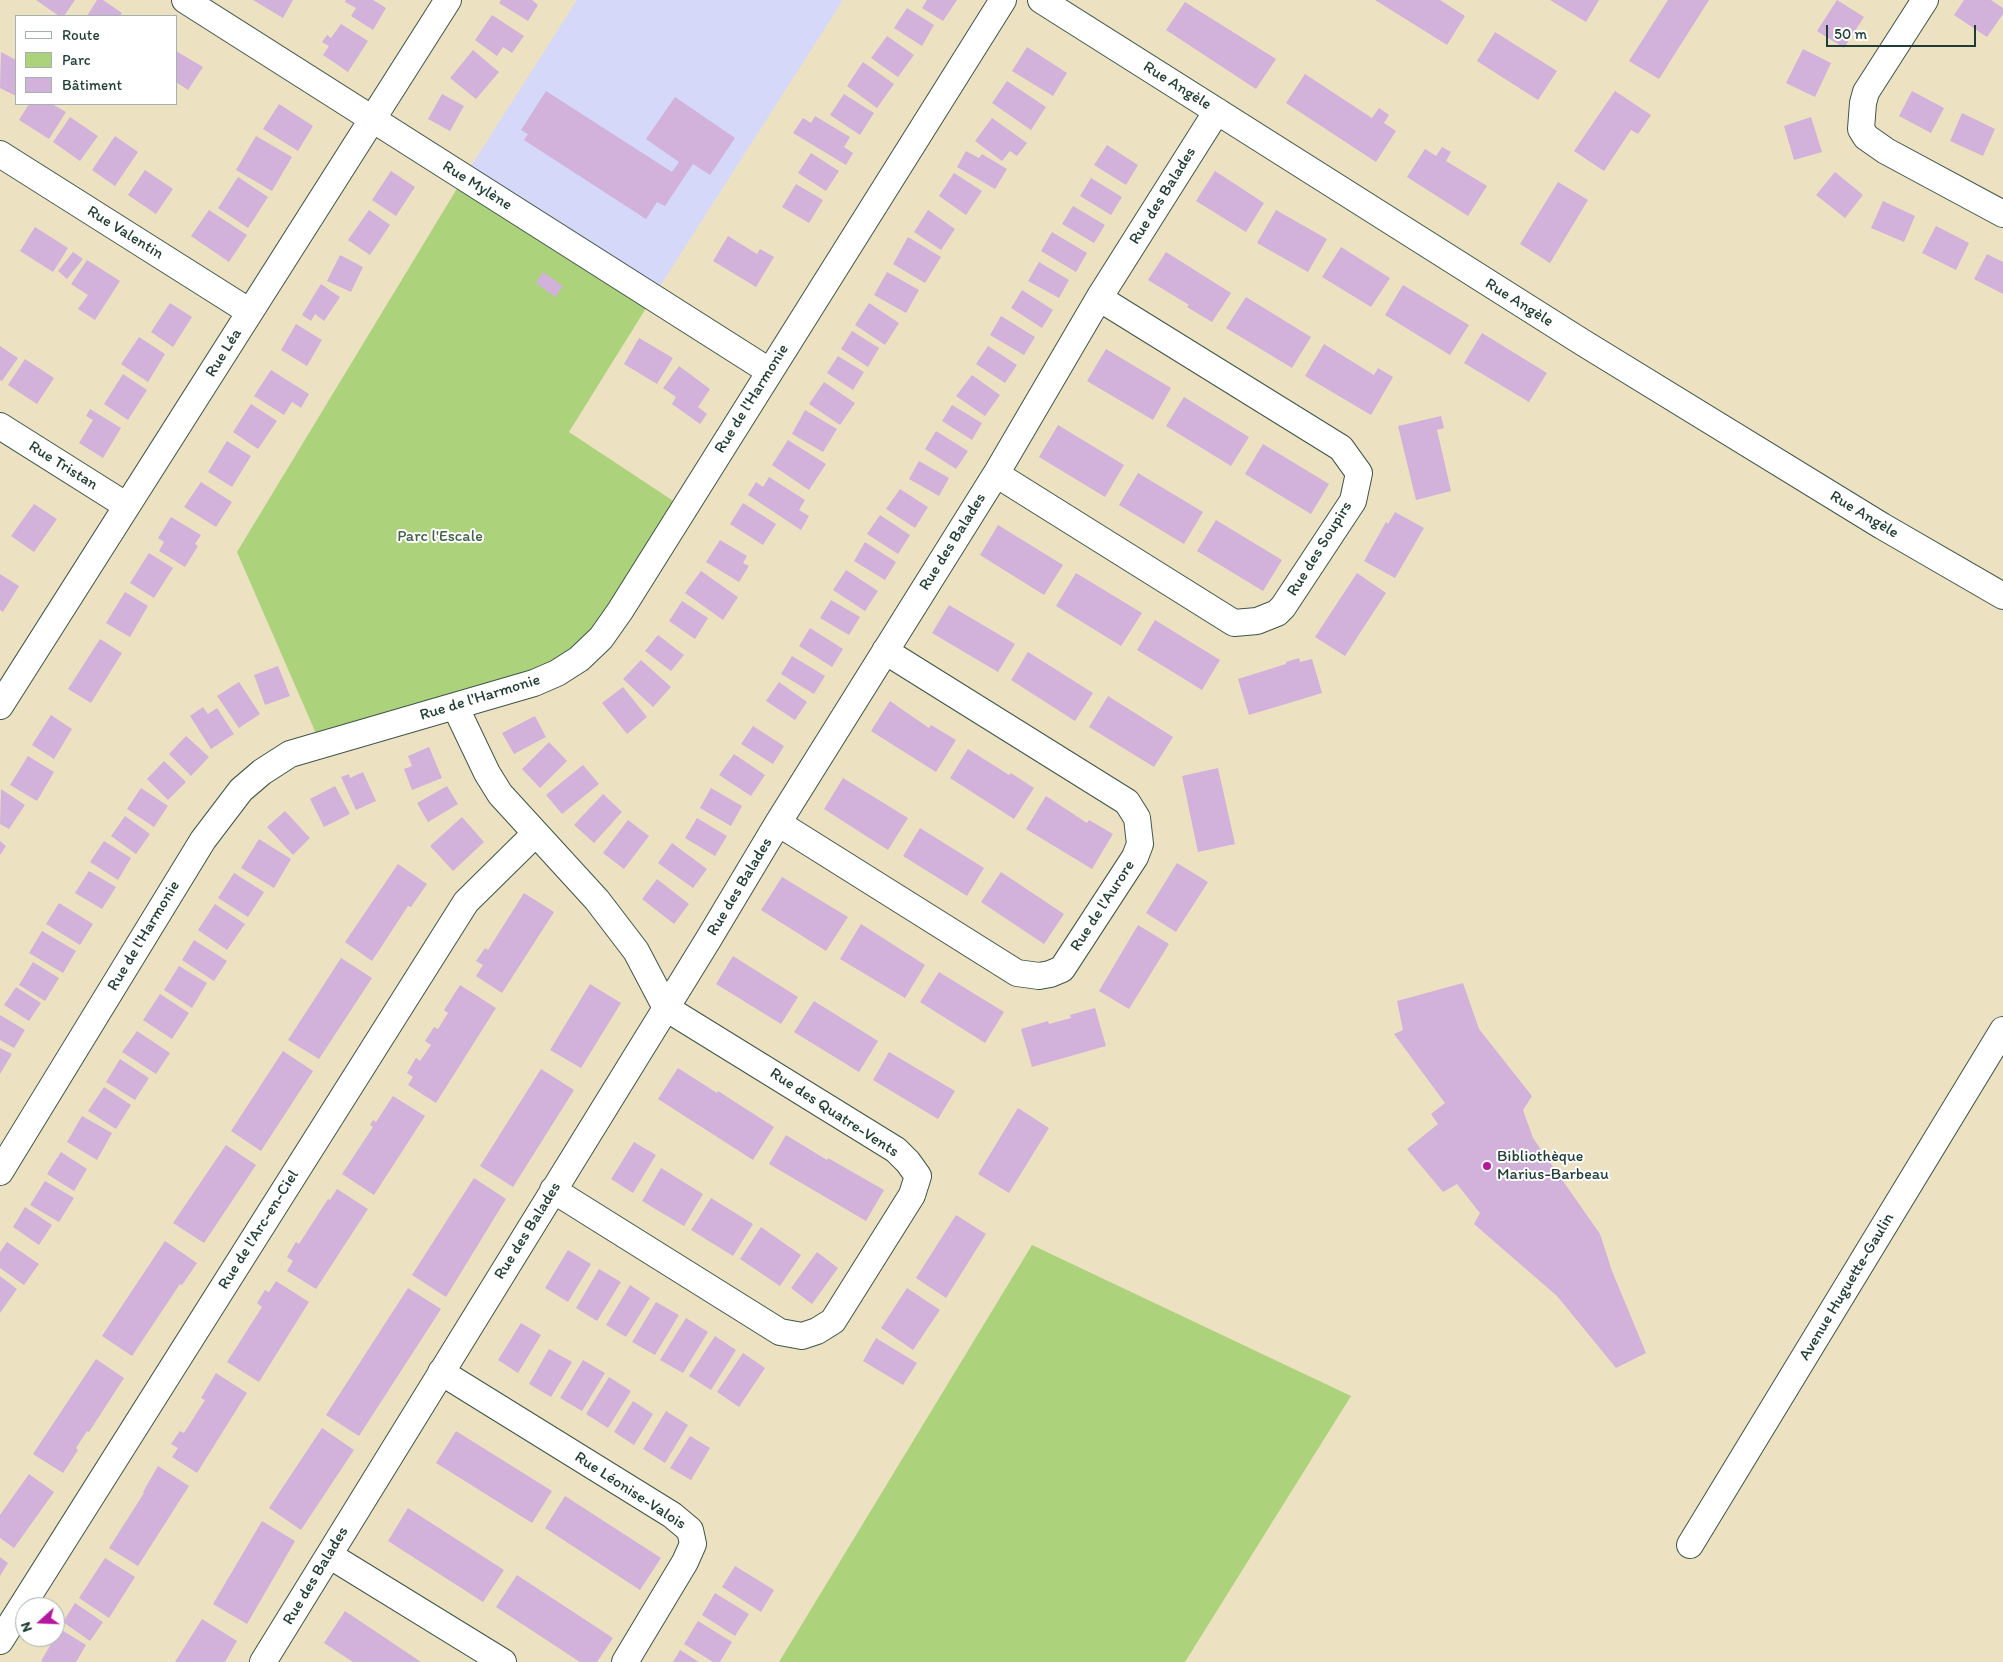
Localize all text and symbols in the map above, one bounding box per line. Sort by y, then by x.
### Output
legend [15,15,178,105]
scale bar [1828,15,1978,47]
text: 50 m [1834,25,1867,43]
text: Route [62,26,100,44]
text: Parc [62,51,91,69]
street label: Rue Angèle [1139,57,1215,115]
text: Bâtiment [62,76,122,94]
street label: Rue des Balades [1125,144,1201,248]
street label: Rue Mylène [439,157,515,215]
street label: Rue Valentin [83,202,167,264]
street label: Rue Angèle [1481,274,1557,332]
street label: Rue Léa [202,325,246,381]
street label: Rue de l'Harmonie [711,341,793,457]
street label: Rue Tristan [25,437,101,495]
street label: Rue Angèle [1826,487,1902,543]
street label: Rue des Balades [915,490,991,594]
street label: Rue des Soupirs [1283,498,1357,600]
park label: Parc l'Escale [397,527,483,547]
street label: Rue de l'Harmonie [417,671,543,725]
street label: Rue des Balades [703,834,777,940]
street label: Rue de l'Aurore [1067,857,1139,955]
street label: Rue de l'Harmonie [104,877,184,995]
street label: Rue des Quatre-Vents [766,1064,902,1162]
place label: Bibliothèque Marius-Barbeau [1497,1147,1609,1185]
marker: Bibliothèque Marius-Barbeau [1481,1160,1493,1172]
street label: Rue de l'Arc-en-Ciel [215,1167,303,1293]
street label: Rue des Balades [490,1179,566,1283]
street label: Avenue Huguette-Gaulin [1795,1210,1899,1364]
street label: Rue Léonise-Valois [571,1448,689,1534]
street label: Rue des Balades [279,1523,353,1629]
north arrow [15,1597,65,1647]
text: N [17,1620,36,1634]

